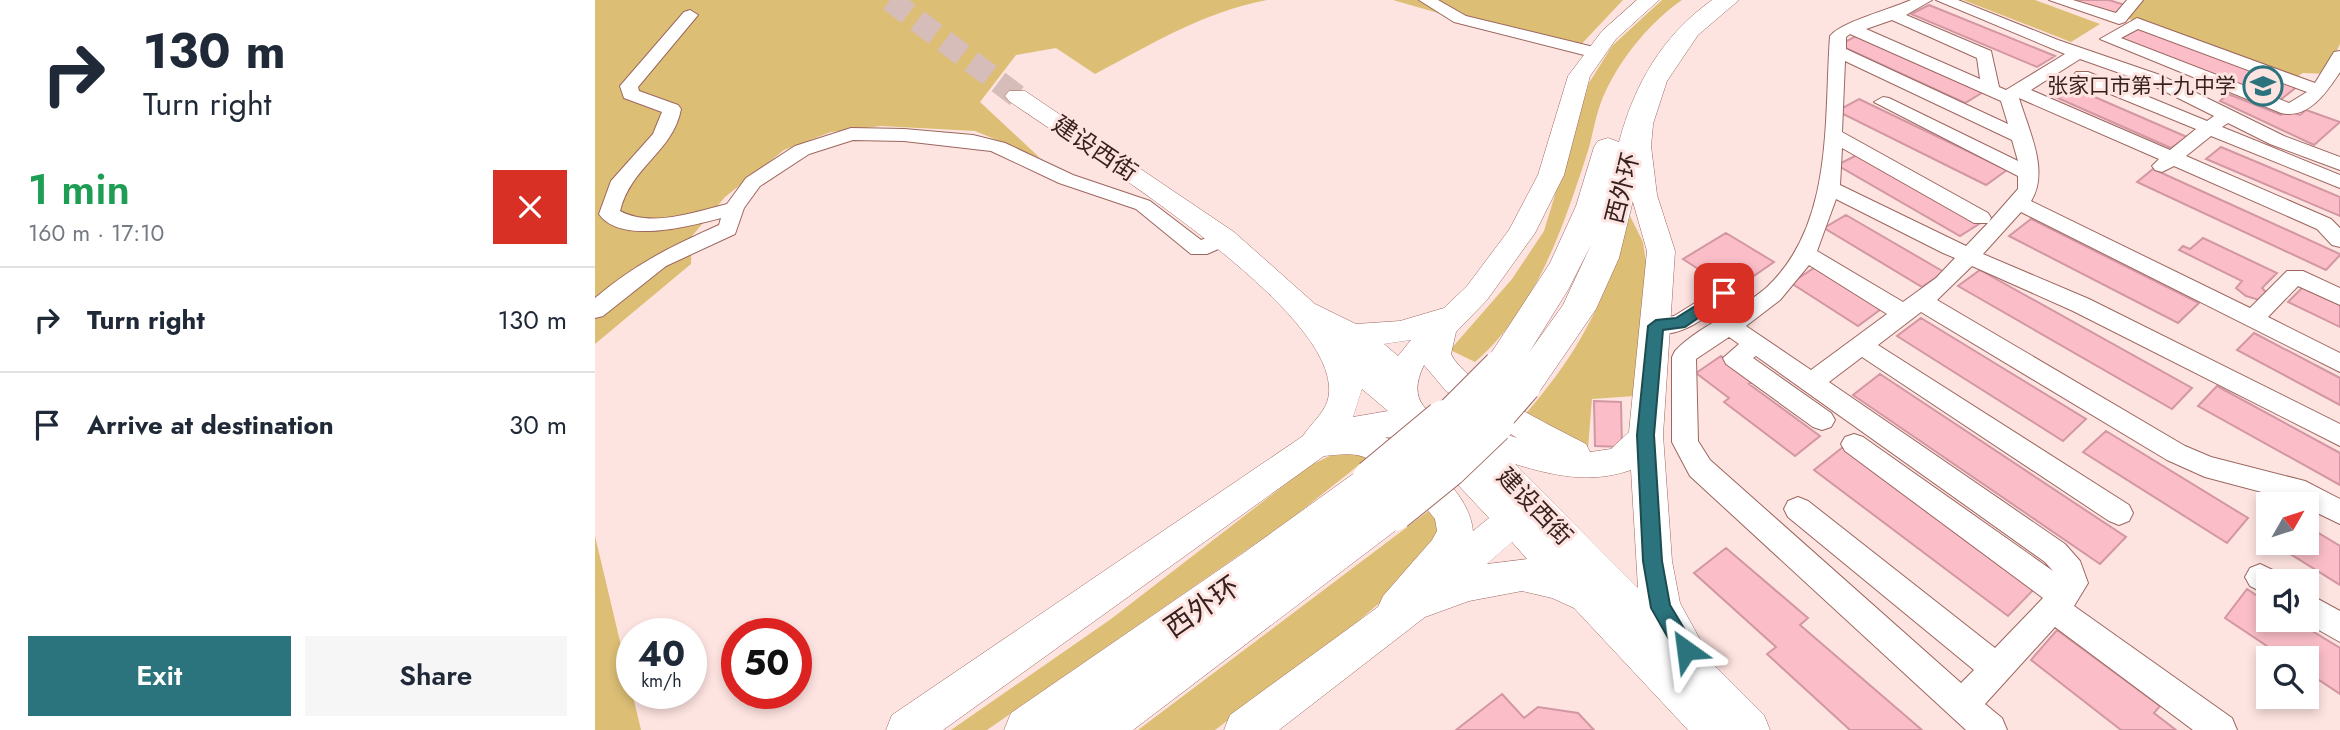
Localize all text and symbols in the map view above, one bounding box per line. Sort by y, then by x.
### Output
text: 130 m [143,16,286,86]
icon: right [28,28,119,119]
school or university icon: 张家口市第十九中学 [2242,65,2284,107]
place label: 张家口市第十九中学 [2047,71,2236,101]
text: Turn right [143,81,272,127]
street label: 建设西街 [1045,107,1145,189]
street label: 西外环 [1596,149,1648,227]
text: 1 min [28,159,130,220]
button: close [493,170,567,244]
text: 160 m · 17:10 [28,216,164,250]
pin [1694,263,1754,323]
icon: arrive [1705,274,1743,312]
icon: right [28,301,66,339]
text: Turn right [87,301,205,339]
text: 130 m [497,301,567,339]
icon: arrive [28,406,66,444]
text: Arrive at destination [87,406,334,444]
text: 30 m [509,406,567,444]
street label: 建设西街 [1489,459,1581,553]
north arrow [2256,492,2319,555]
map controls [2256,492,2319,709]
street label: 西外环 [1156,566,1248,648]
button: sound [2256,569,2319,632]
position arrow [1649,613,1723,687]
speed limit sign: 50 [721,618,812,709]
text: 40 [638,629,685,679]
button: Exit [28,636,291,716]
button: Share [305,636,567,716]
button: search [2256,646,2319,709]
text: km/h [641,668,682,694]

